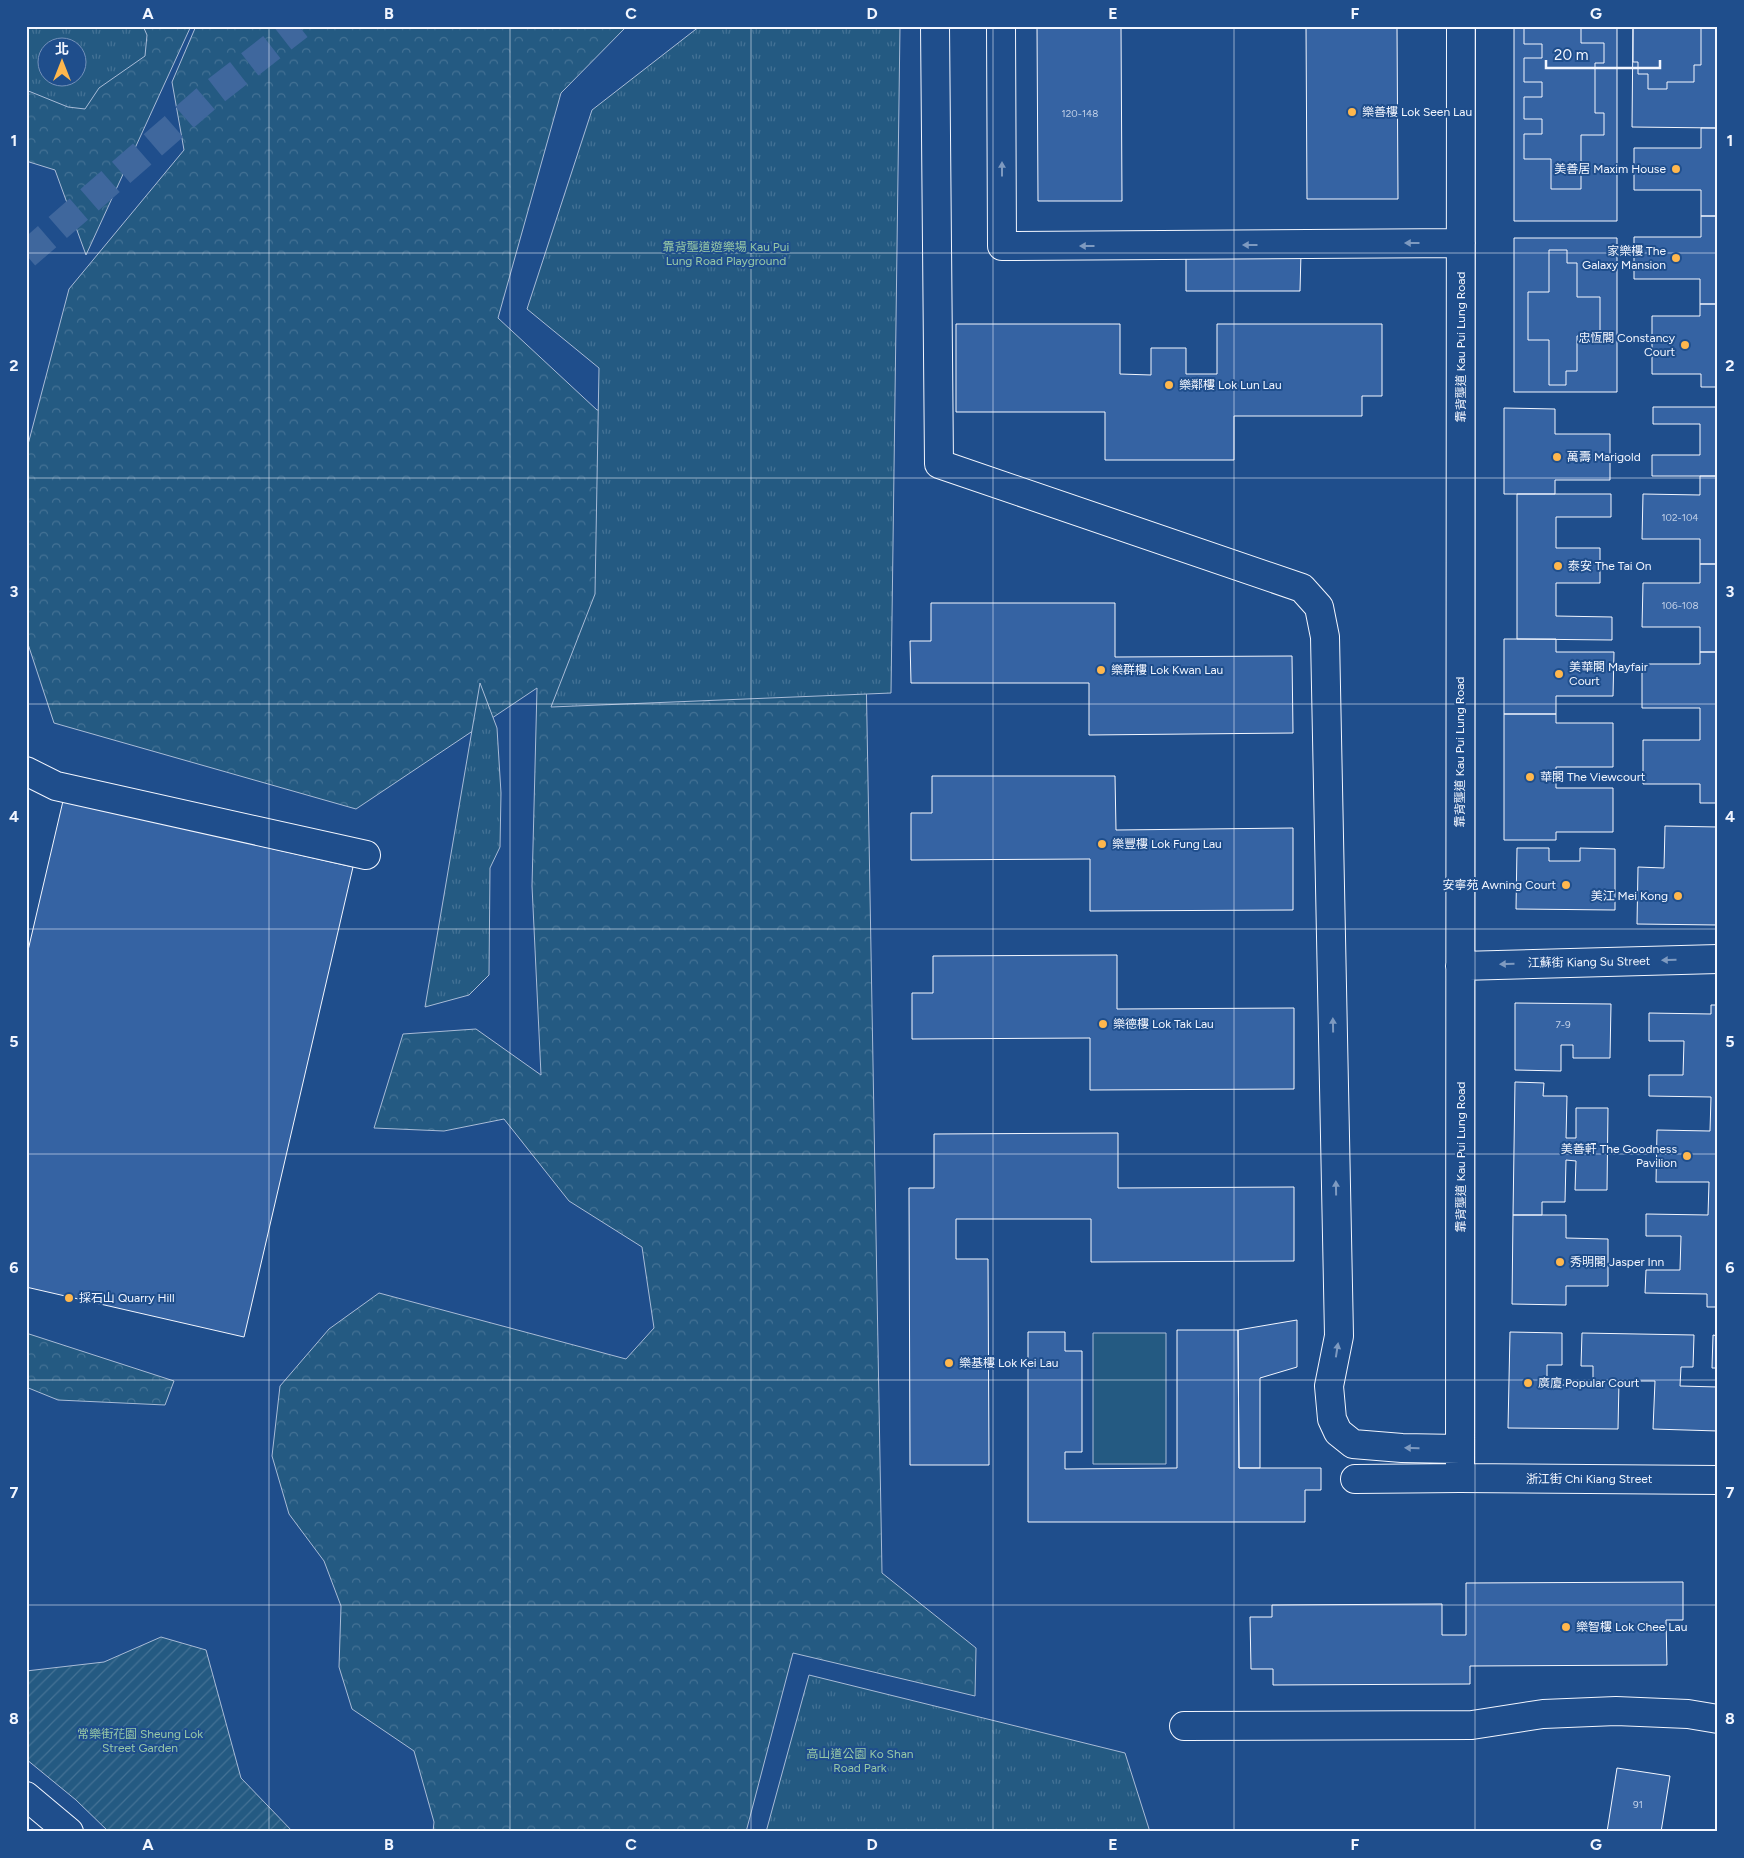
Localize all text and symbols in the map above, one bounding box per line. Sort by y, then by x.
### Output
text: A [142,4,154,23]
text: B [384,4,394,23]
text: C [625,4,637,23]
text: D [866,4,878,23]
text: E [1108,4,1118,23]
text: F [1351,4,1360,23]
text: G [1590,4,1602,23]
north arrow [38,38,88,88]
scale bar [1546,38,1660,70]
text: 北 [55,41,69,58]
text: 20 m [1554,46,1588,64]
place label: 樂善樓 Lok Seen Lau [1362,105,1472,119]
marker: 樂善樓 Lok Seen Lau [1346,106,1358,118]
house number: 120-148 [1062,107,1098,120]
text: 1 [11,131,17,150]
text: 1 [1727,131,1733,150]
one-way arrow [998,161,1006,177]
place label: 美善居 Maxim House [1554,162,1666,176]
marker: 美善居 Maxim House [1670,163,1682,175]
one-way arrow [1404,239,1420,247]
park label: 靠背壟道遊樂場 Kau Pui Lung Road Playground [663,240,789,268]
one-way arrow [1242,241,1258,249]
one-way arrow [1079,242,1095,250]
place label: 家樂樓 The Galaxy Mansion [1582,244,1666,272]
marker: 家樂樓 The Galaxy Mansion [1670,252,1682,264]
street label: 靠背壟道 Kau Pui Lung Road [1454,272,1468,422]
place label: 忠恆閣 Constancy Court [1578,331,1676,359]
marker: 忠恆閣 Constancy Court [1679,339,1691,351]
text: 2 [9,356,19,375]
text: 2 [1725,356,1735,375]
place label: 樂鄰樓 Lok Lun Lau [1179,378,1282,392]
marker: 樂鄰樓 Lok Lun Lau [1163,379,1175,391]
place label: 萬壽 Marigold [1567,450,1641,464]
marker: 萬壽 Marigold [1551,451,1563,463]
house number: 102-104 [1661,511,1699,524]
place label: 泰安 The Tai On [1568,559,1652,573]
marker: 泰安 The Tai On [1552,560,1564,572]
text: 3 [10,582,19,601]
text: 3 [1726,582,1735,601]
house number: 106-108 [1661,599,1699,612]
place label: 美華閣 Mayfair Court [1569,660,1648,688]
place label: 樂群樓 Lok Kwan Lau [1111,663,1223,677]
marker: 樂群樓 Lok Kwan Lau [1095,664,1107,676]
marker: 美華閣 Mayfair Court [1553,668,1565,680]
street label: 靠背壟道 Kau Pui Lung Road [1453,677,1467,827]
place label: 華閣 The Viewcourt [1540,770,1646,784]
marker: 華閣 The Viewcourt [1524,771,1536,783]
text: 4 [9,807,19,826]
text: 4 [1725,807,1735,826]
place label: 樂豐樓 Lok Fung Lau [1112,837,1222,851]
marker: 樂豐樓 Lok Fung Lau [1096,838,1108,850]
place label: 安寧苑 Awning Court [1443,878,1556,892]
marker: 安寧苑 Awning Court [1560,879,1572,891]
place label: 美江 Mei Kong [1591,889,1668,903]
marker: 美江 Mei Kong [1672,890,1684,902]
street label: 江蘇街 Kiang Su Street [1528,954,1651,970]
one-way arrow [1661,957,1677,965]
one-way arrow [1498,961,1514,969]
place label: 樂德樓 Lok Tak Lau [1113,1017,1214,1031]
one-way arrow [1329,1017,1337,1033]
marker: 樂德樓 Lok Tak Lau [1097,1018,1109,1030]
house number: 7-9 [1555,1018,1571,1031]
text: 5 [9,1032,19,1051]
text: 5 [1725,1032,1735,1051]
street label: 靠背壟道 Kau Pui Lung Road [1454,1082,1468,1232]
place label: 美善軒 The Goodness Pavilion [1561,1142,1677,1170]
marker: 美善軒 The Goodness Pavilion [1681,1150,1693,1162]
one-way arrow [1332,1179,1340,1195]
place label: 秀明閣 Jasper Inn [1570,1255,1664,1269]
marker: 秀明閣 Jasper Inn [1554,1256,1566,1268]
text: 6 [9,1258,19,1277]
text: 6 [1725,1258,1735,1277]
place label: 採石山 Quarry Hill [79,1291,175,1305]
marker: 採石山 Quarry Hill [63,1292,75,1304]
one-way arrow [1334,1342,1342,1358]
place label: 樂基樓 Lok Kei Lau [959,1356,1059,1370]
marker: 樂基樓 Lok Kei Lau [943,1357,955,1369]
place label: 廣廈 Popular Court [1538,1376,1640,1390]
marker: 廣廈 Popular Court [1522,1377,1534,1389]
one-way arrow [1403,1444,1419,1452]
street label: 浙江街 Chi Kiang Street [1526,1472,1653,1486]
text: 7 [10,1483,19,1502]
text: 7 [1726,1483,1735,1502]
place label: 樂智樓 Lok Chee Lau [1576,1620,1687,1634]
marker: 樂智樓 Lok Chee Lau [1560,1621,1572,1633]
text: 8 [9,1709,19,1728]
text: 8 [1725,1709,1735,1728]
park label: 常樂街花園 Sheung Lok Street Garden [77,1727,203,1755]
park label: 高山道公園 Ko Shan Road Park [807,1747,914,1775]
house number: 91 [1633,1798,1643,1811]
text: A [142,1835,154,1854]
text: B [384,1835,394,1854]
text: C [625,1835,637,1854]
text: D [866,1835,878,1854]
text: E [1108,1835,1118,1854]
text: F [1351,1835,1360,1854]
text: G [1590,1835,1602,1854]

